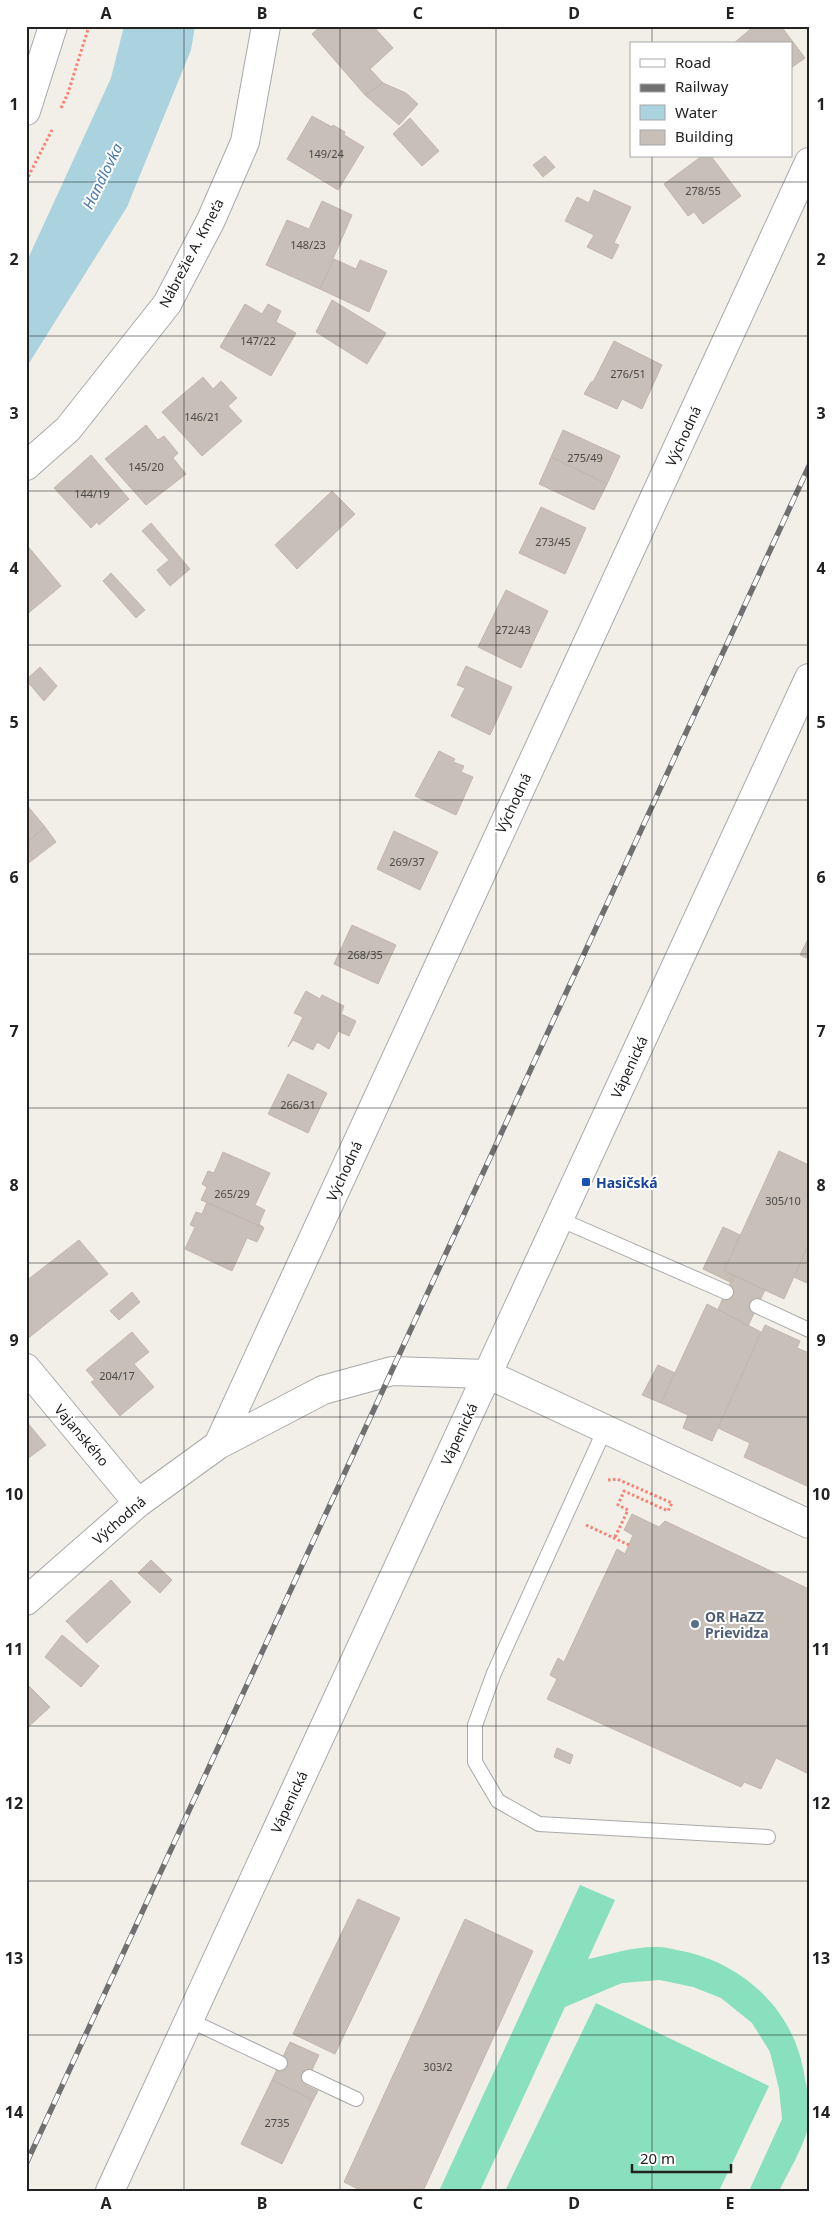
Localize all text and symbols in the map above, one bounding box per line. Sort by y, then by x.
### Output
text: A [100,2,112,24]
text: B [257,2,267,24]
text: C [413,2,423,24]
text: D [568,2,580,24]
text: E [726,2,735,24]
legend [630,42,792,158]
text: Road [675,52,711,72]
text: Railway [675,76,729,96]
text: 1 [9,93,19,115]
text: 1 [816,93,826,115]
text: Water [675,102,717,122]
text: Building [675,126,733,146]
water label: Handlovka [77,139,127,212]
house number: 149/24 [308,146,344,161]
house number: 278/55 [685,183,721,198]
street label: Nábrežie A. Kmeťa [154,195,228,311]
house number: 148/23 [290,237,326,252]
text: 2 [9,248,19,270]
text: 2 [816,248,826,270]
house number: 147/22 [240,333,276,348]
house number: 276/51 [610,366,646,381]
text: 3 [9,402,19,424]
text: 3 [816,402,826,424]
street label: Východná [661,403,705,469]
house number: 146/21 [184,409,220,424]
house number: 275/49 [567,450,603,465]
house number: 145/20 [128,459,164,474]
house number: 144/19 [74,486,110,501]
house number: 273/45 [535,534,571,549]
text: 4 [9,557,19,579]
text: 4 [816,557,826,579]
house number: 272/43 [495,622,531,637]
text: 5 [9,711,19,733]
text: 5 [816,711,826,733]
street label: Východná [491,770,535,836]
house number: 269/37 [389,854,425,869]
text: 6 [9,866,19,888]
text: 6 [816,866,826,888]
house number: 268/35 [347,947,383,962]
text: 7 [9,1020,19,1042]
text: 7 [816,1020,826,1042]
street label: Vápenická [606,1033,652,1101]
house number: 266/31 [280,1097,316,1112]
street label: Východná [322,1138,366,1204]
place label: Hasičská [596,1173,658,1192]
text: 8 [9,1174,19,1196]
text: 8 [816,1174,826,1196]
marker: Hasičská [580,1176,592,1188]
house number: 265/29 [214,1186,250,1201]
house number: 305/10 [765,1193,801,1208]
text: 9 [9,1329,19,1351]
text: 9 [816,1329,826,1351]
house number: 204/17 [99,1368,135,1383]
street label: Vajanského [51,1400,113,1470]
street label: Vápenická [436,1400,482,1468]
text: 10 [5,1483,23,1505]
text: 10 [812,1483,830,1505]
street label: Východná [88,1492,150,1548]
place label: OR HaZZ Prievidza [705,1607,769,1642]
marker: OR HaZZ Prievidza [689,1618,701,1630]
text: 11 [5,1638,23,1660]
text: 11 [812,1638,830,1660]
street label: Vápenická [266,1768,312,1836]
text: 12 [5,1792,23,1814]
text: 12 [812,1792,830,1814]
text: 13 [5,1947,23,1969]
text: 13 [812,1947,830,1969]
house number: 303/2 [423,2059,453,2074]
text: 14 [5,2101,23,2123]
text: 14 [812,2101,830,2123]
house number: 2735 [264,2115,290,2130]
scale bar [632,2142,731,2174]
text: 20 m [640,2148,675,2168]
text: A [100,2192,112,2214]
text: B [257,2192,267,2214]
text: C [413,2192,423,2214]
text: D [568,2192,580,2214]
text: E [726,2192,735,2214]

